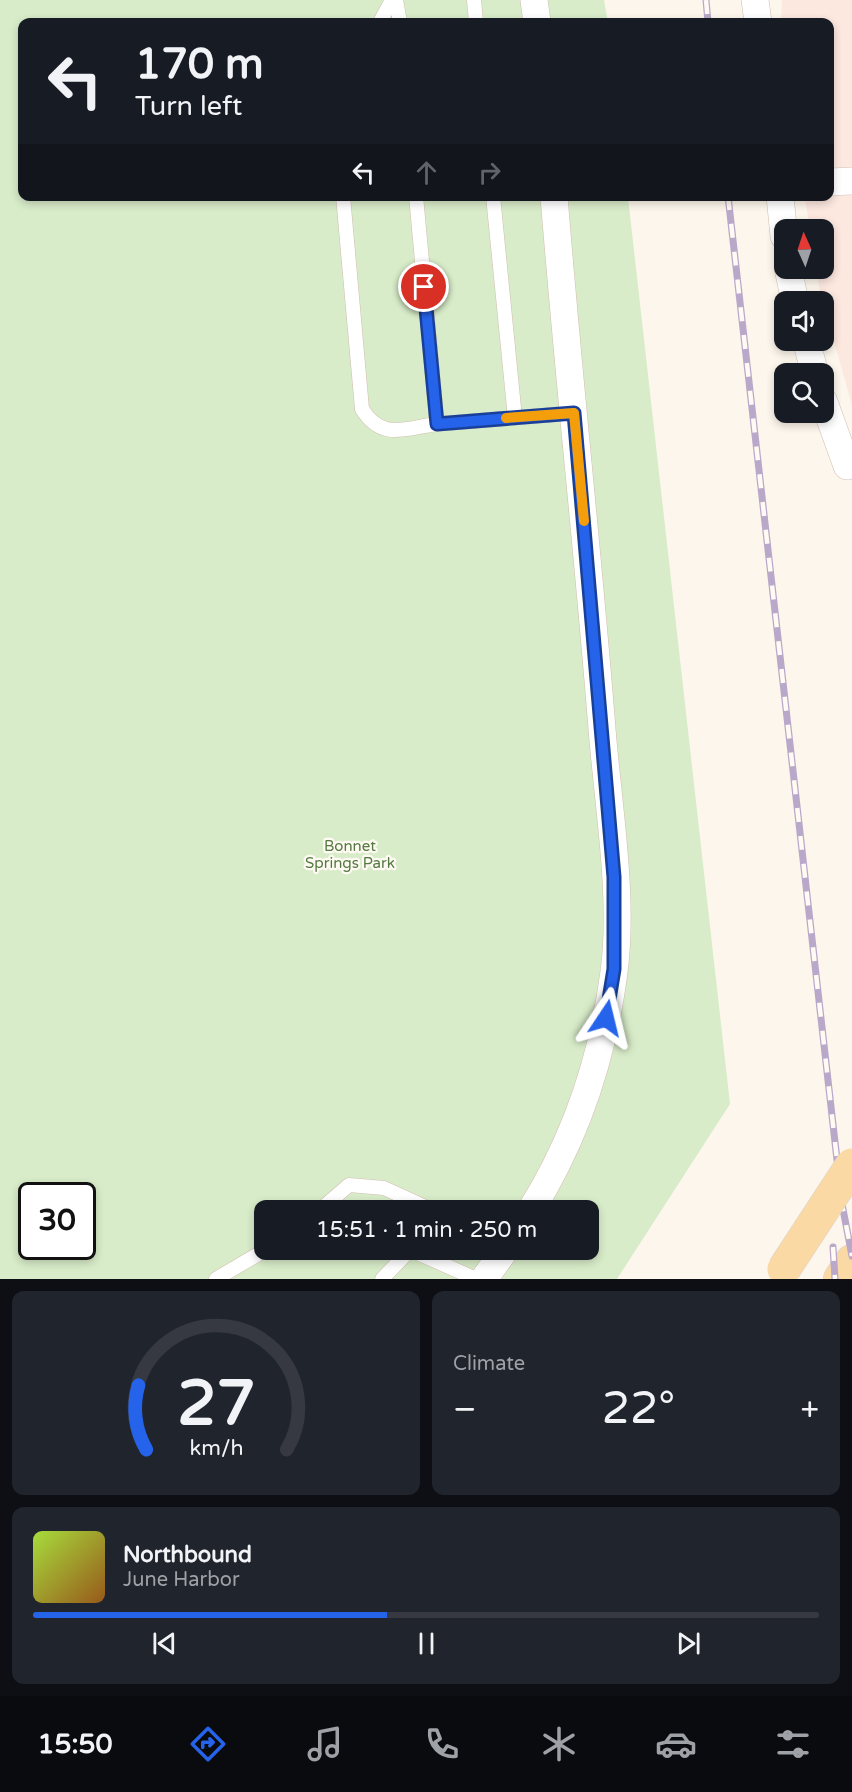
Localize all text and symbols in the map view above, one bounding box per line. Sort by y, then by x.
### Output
text: 170 m [135,39,264,90]
icon: left [36,42,114,120]
text: Turn left [135,90,242,123]
icon: left [347,156,380,189]
icon: ahead [410,156,443,189]
icon: right [473,156,506,189]
north arrow [774,219,834,279]
map controls [774,219,834,423]
pin [398,261,449,312]
icon: arrive [407,270,440,303]
button: sound [774,291,834,351]
button: search [774,363,834,423]
park label: Bonnet Springs Park [305,837,395,872]
position arrow [574,986,638,1050]
speed limit sign: 30 [18,1182,96,1260]
text: 15:51 · 1 min · 250 m [316,1217,537,1243]
text: Climate [453,1352,525,1376]
text: 27 [177,1367,255,1442]
text: 22° [602,1382,675,1436]
text: − [453,1390,477,1429]
text: + [800,1390,819,1429]
text: km/h [189,1435,243,1461]
text: Northbound [123,1542,252,1568]
text: June Harbor [123,1568,240,1592]
icon: previous [148,1627,181,1660]
icon: pause [410,1627,443,1660]
icon: next [672,1627,705,1660]
icon: directions [187,1723,229,1765]
icon: music [304,1723,346,1765]
icon: phone [421,1723,463,1765]
icon: climate [538,1723,580,1765]
icon: car [655,1723,697,1765]
icon: filters [772,1723,814,1765]
text: 15:50 [38,1728,112,1761]

